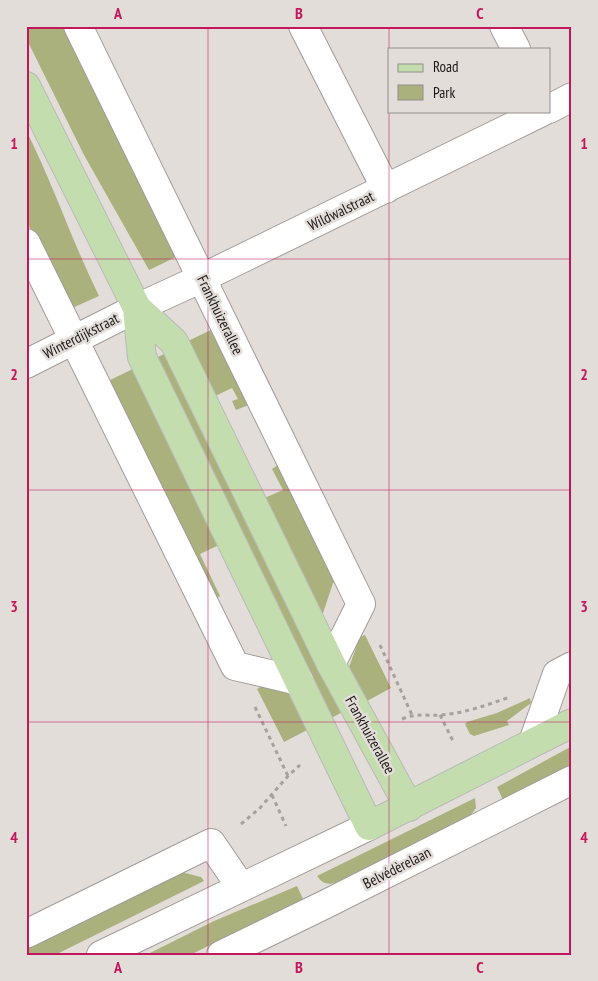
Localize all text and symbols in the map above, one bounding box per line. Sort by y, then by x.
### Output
text: A [113,3,123,23]
text: B [295,3,303,23]
text: C [476,3,484,23]
legend [388,48,550,112]
text: Road [433,57,459,76]
text: Park [433,83,455,102]
text: 1 [10,133,18,153]
text: 1 [580,133,588,153]
street label: Wildwalstraat [305,186,377,235]
street label: Frankhuizerallee [193,272,248,358]
street label: Winterdijkstraat [40,308,122,363]
text: 2 [10,364,18,384]
text: 2 [580,364,588,384]
text: 3 [10,596,18,616]
text: 3 [580,596,588,616]
street label: Frankhuizerallee [341,693,400,777]
text: 4 [10,827,18,847]
text: 4 [580,827,588,847]
street label: Belvédèrelaan [360,842,434,893]
text: A [113,957,123,977]
text: B [295,957,303,977]
text: C [476,957,484,977]

